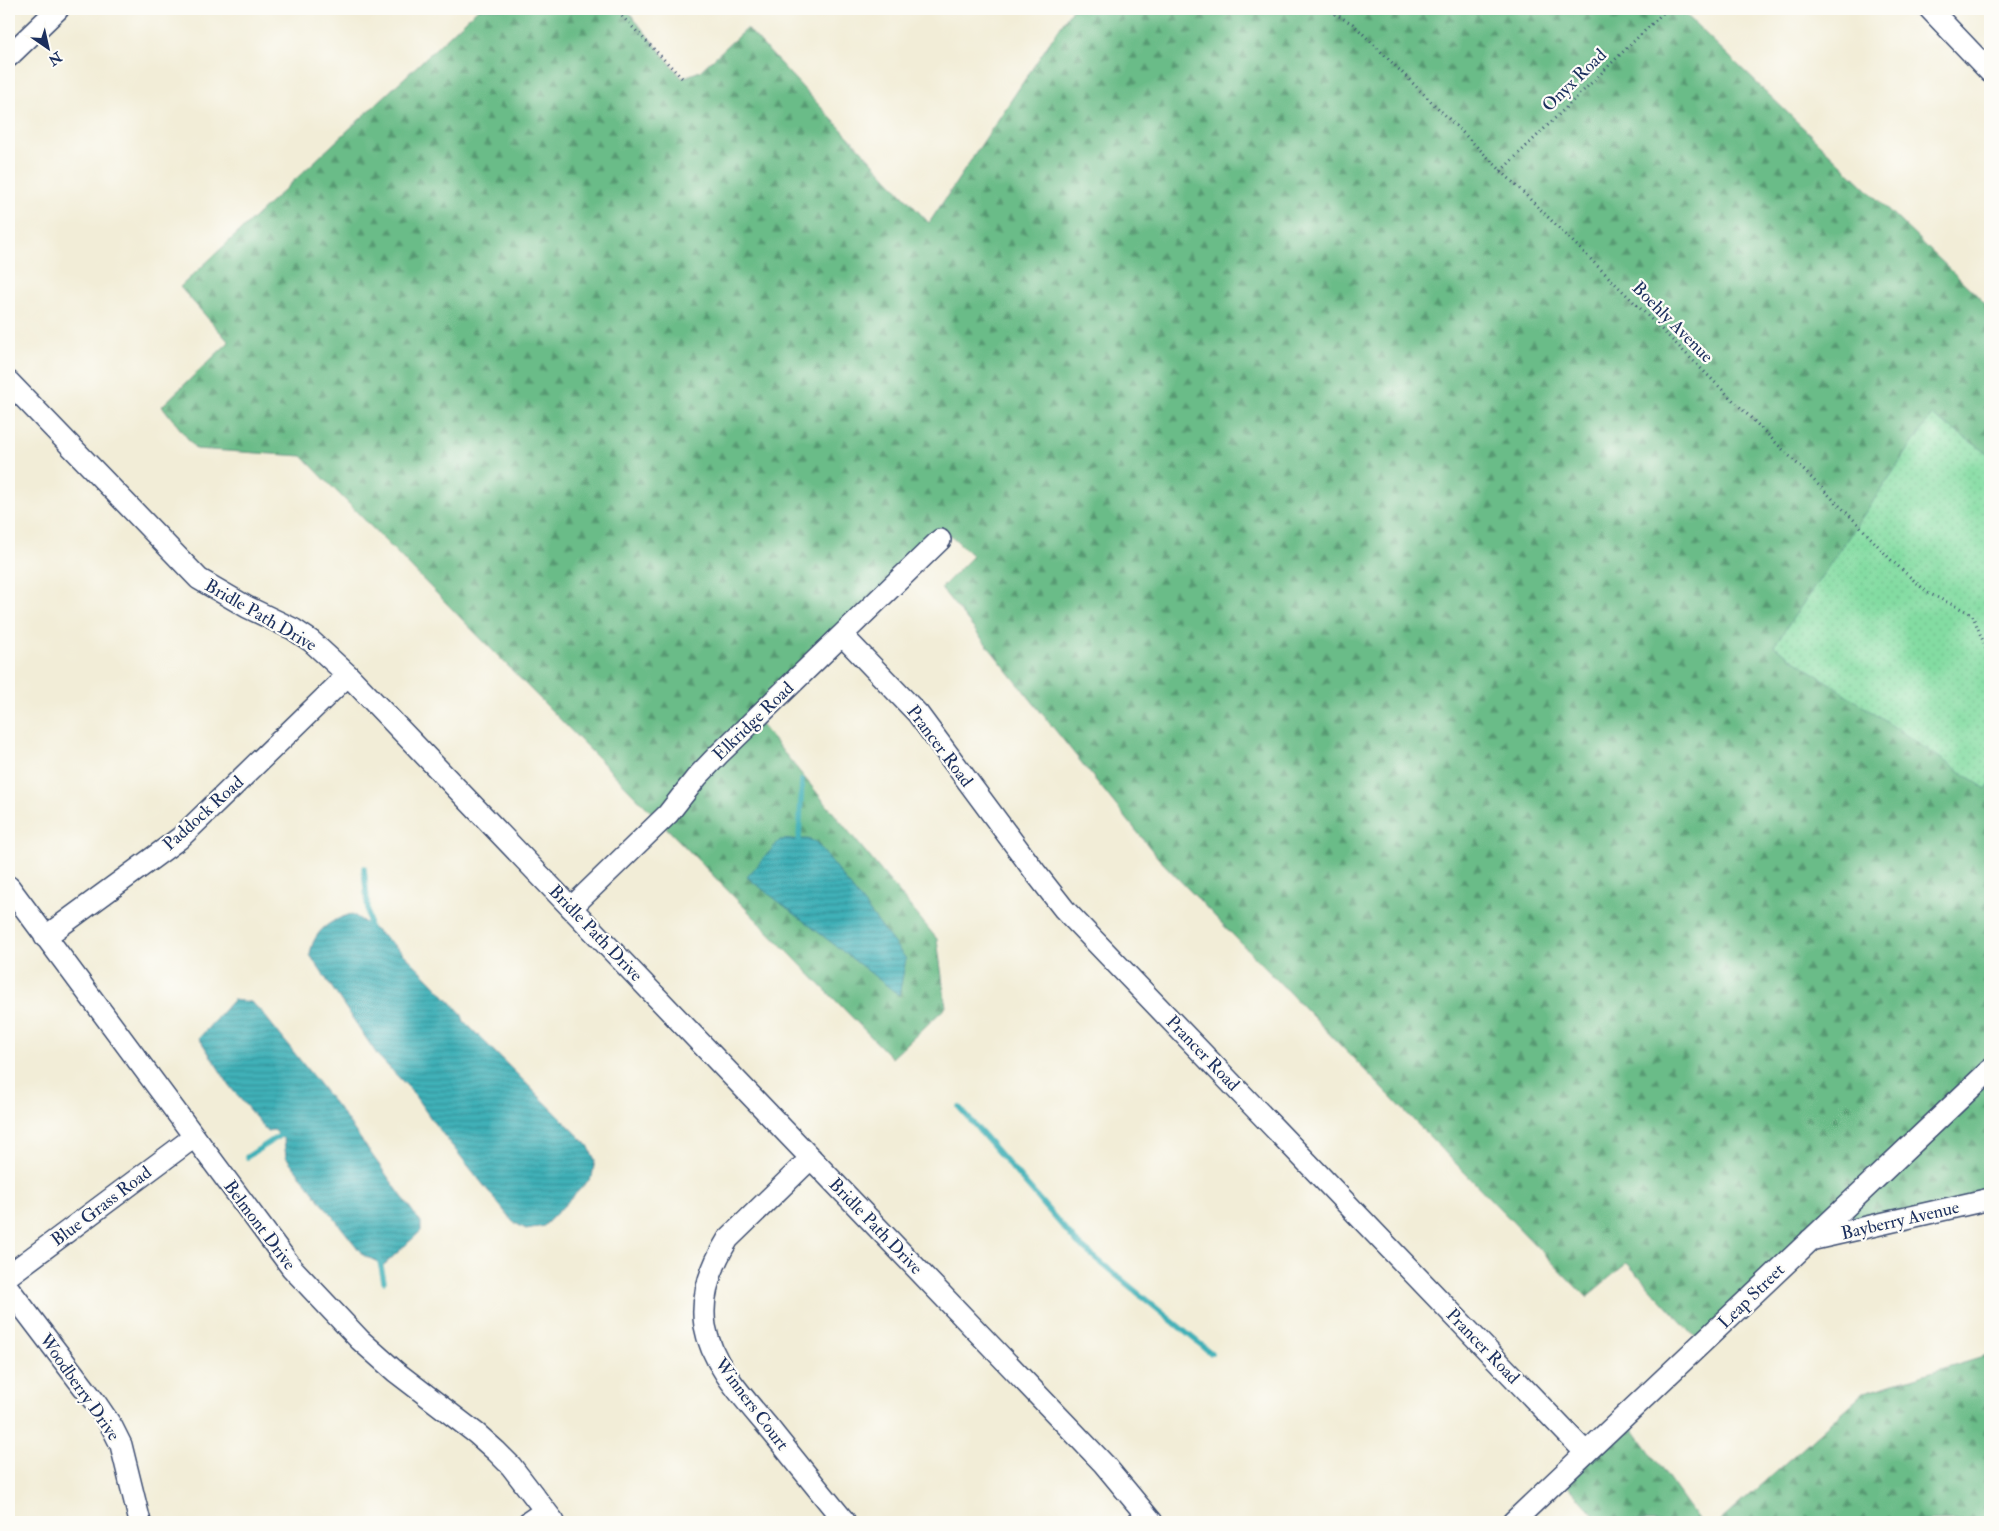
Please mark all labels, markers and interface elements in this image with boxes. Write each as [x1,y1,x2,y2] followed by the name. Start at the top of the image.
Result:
[22,22,72,72] north arrow
[1537,44,1612,117] street label: Onyx Road
[45,47,66,69] text: N
[1627,277,1719,368] street label: Boehly Avenue
[201,574,321,657] street label: Bridle Path Drive
[708,677,799,766] street label: Elkridge Road
[901,701,978,792] street label: Prancer Road
[158,771,249,856] street label: Paddock Road
[544,880,648,987] street label: Bridle Path Drive
[1161,1011,1245,1096] street label: Prancer Road
[47,1161,156,1252] street label: Blue Grass Road
[824,1173,928,1280] street label: Bridle Path Drive
[218,1176,301,1275] street label: Belmont Drive
[1839,1196,1962,1245] street label: Bayberry Avenue
[1713,1259,1790,1334] street label: Leap Street
[1441,1304,1525,1389] street label: Prancer Road
[34,1328,125,1446] street label: Woodberry Drive
[709,1353,794,1455] street label: Winners Court

